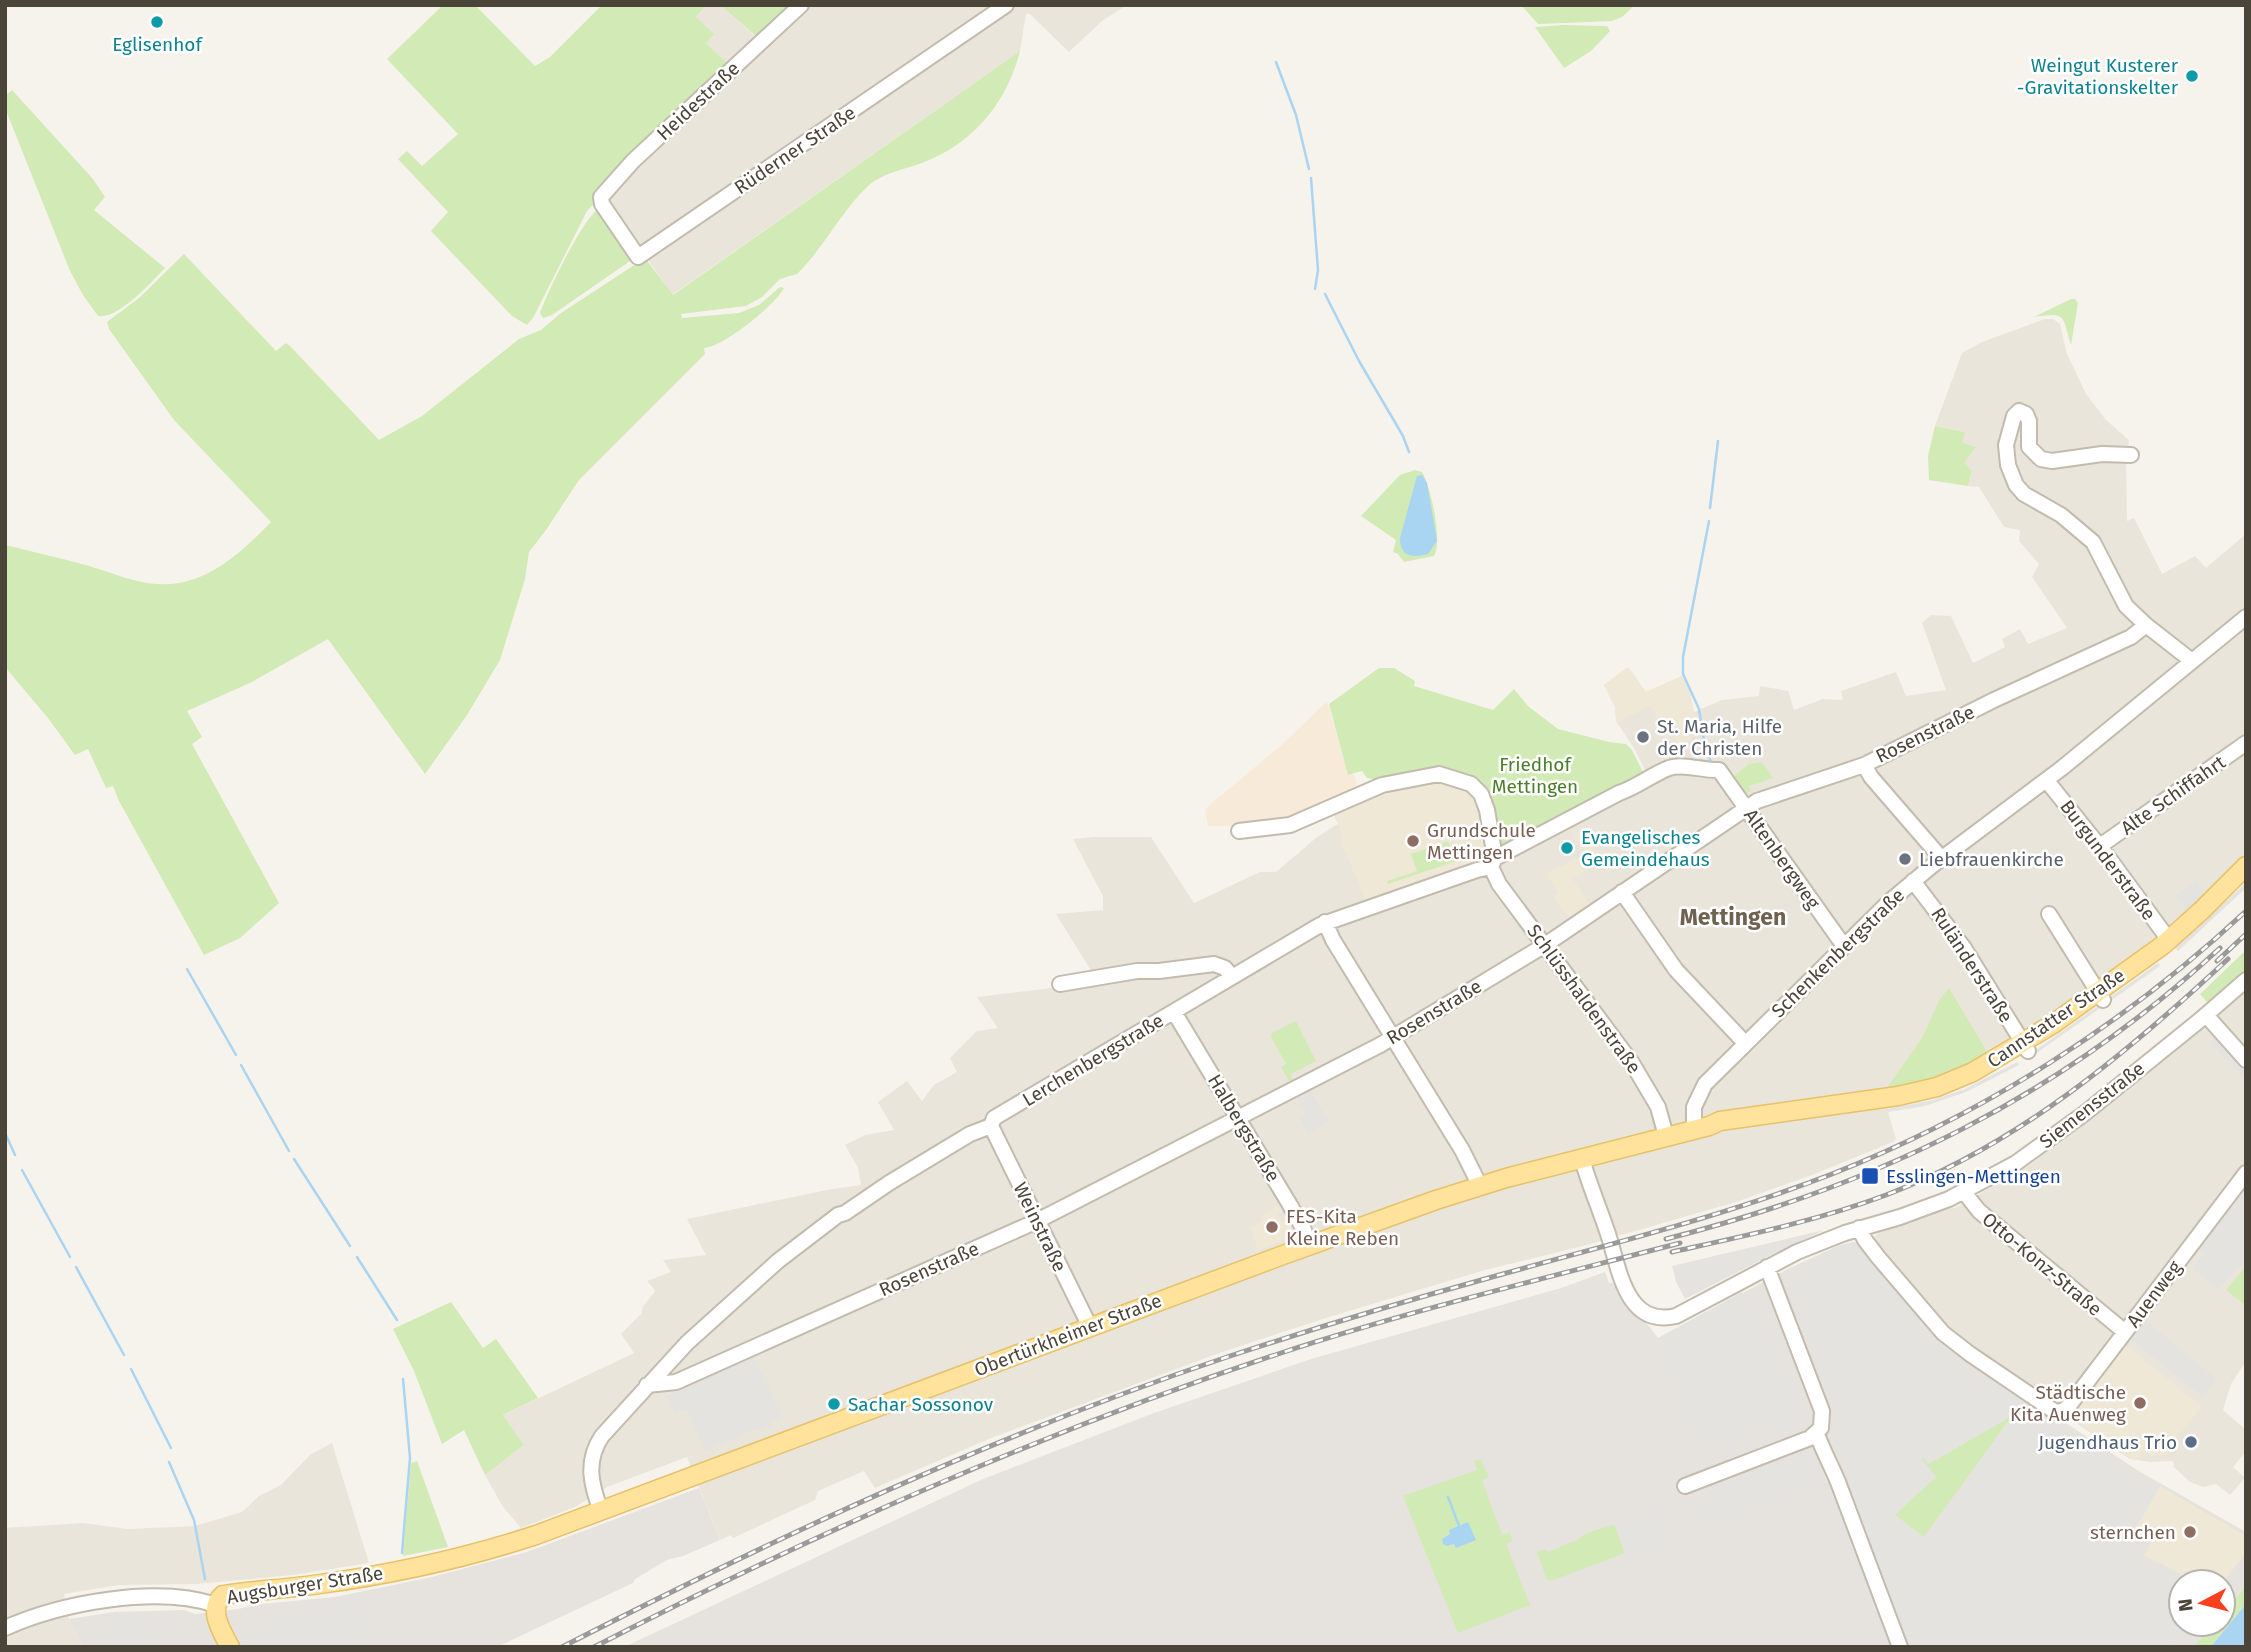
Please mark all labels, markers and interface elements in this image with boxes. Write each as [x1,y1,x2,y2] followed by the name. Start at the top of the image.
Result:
[149,14,165,30] marker: Eglisenhof
[112,33,203,56] place label: Eglisenhof
[2017,54,2179,99] place label: Weingut Kusterer -Gravitationskelter
[652,57,744,145] street label: Heidestraße
[2184,68,2200,84] marker: Weingut Kusterer -Gravitationskelter
[730,101,860,199] street label: Rüderner Straße
[1872,700,1978,768] street label: Rosenstraße
[1657,715,1782,760] place label: St. Maria, Hilfe der Christen
[1635,729,1651,745] marker: St. Maria, Hilfe der Christen
[2116,750,2230,840] street label: Alte Schiffahrt
[1492,753,1578,798] park label: Friedhof Mettingen
[2055,795,2161,925] street label: Burgunderstraße
[1739,805,1825,914] street label: Altenbergweg
[1427,819,1536,864] place label: Grundschule Mettingen
[1581,826,1710,871] place label: Evangelisches Gemeindehaus
[1405,833,1421,849] marker: Grundschule Mettingen
[1559,840,1575,856] marker: Evangelisches Gemeindehaus
[1919,848,2064,871] place label: Liebfrauenkirche
[1897,851,1913,867] marker: Liebfrauenkirche
[1767,884,1909,1022] street label: Schenkenbergstraße
[1680,903,1786,931] district label: Mettingen
[1926,903,2018,1027] street label: Ruländerstraße
[1522,920,1646,1078] street label: Schlüsshaldenstraße
[1983,963,2129,1073] street label: Cannstatter Straße
[1382,975,1486,1049] street label: Rosenstraße
[1018,1009,1168,1111] street label: Lerchenbergstraße
[2035,1057,2149,1153] street label: Siemensstraße
[1203,1070,1285,1186] street label: Halbergstraße
[1886,1165,2061,1188] place label: Esslingen-Mettingen
[1860,1166,1880,1186] marker: Esslingen-Mettingen
[1008,1178,1072,1276] street label: Weinstraße
[1286,1205,1399,1250] place label: FES-Kita Kleine Reben
[1978,1207,2106,1321] street label: Otto-Konz-Straße
[1264,1219,1280,1235] marker: FES-Kita Kleine Reben
[875,1237,983,1301] street label: Rosenstraße
[2122,1256,2187,1332] street label: Auenweg
[971,1289,1165,1381] street label: Obertürkheimer Straße
[2010,1381,2126,1426] place label: Städtische Kita Auenweg
[848,1393,994,1416] place label: Sachar Sossonov
[2132,1395,2148,1411] marker: Städtische Kita Auenweg
[826,1396,842,1412] marker: Sachar Sossonov
[2038,1431,2177,1454] place label: Jugendhaus Trio
[2183,1434,2199,1450] marker: Jugendhaus Trio
[2090,1521,2176,1544] place label: sternchen
[2182,1524,2198,1540] marker: sternchen
[225,1561,385,1609] street label: Augsburger Straße
[2167,1568,2237,1638] north arrow
[2173,1597,2198,1613] text: N

